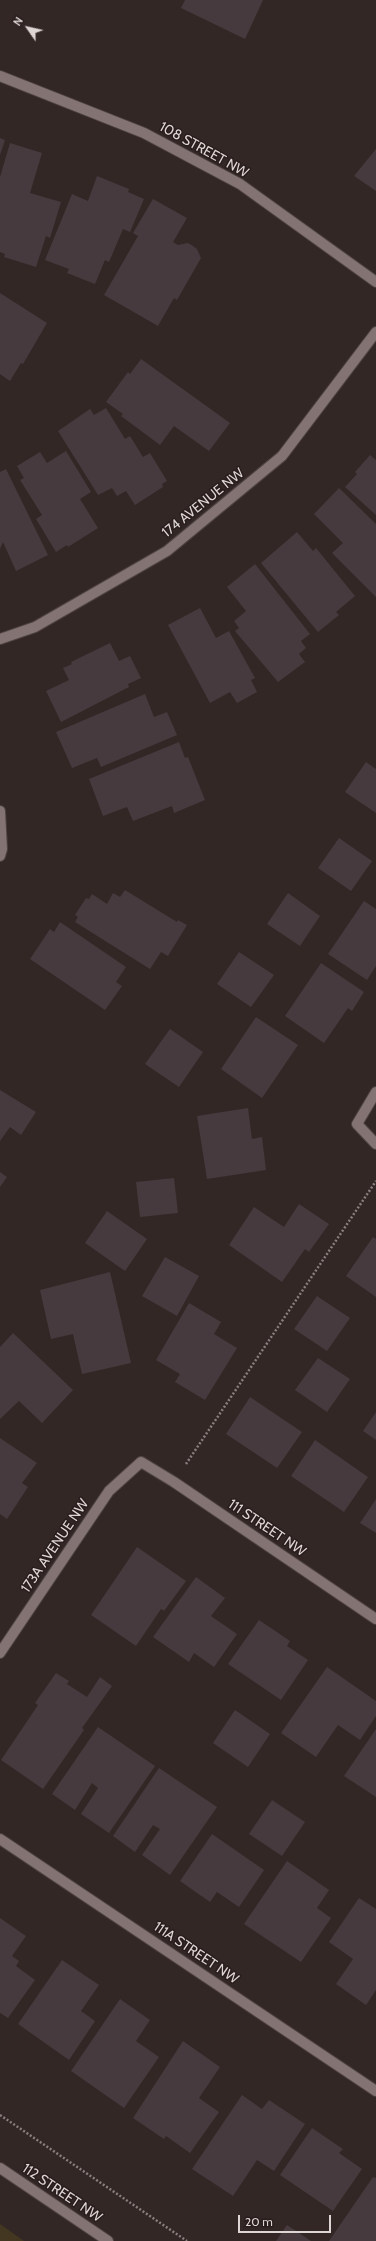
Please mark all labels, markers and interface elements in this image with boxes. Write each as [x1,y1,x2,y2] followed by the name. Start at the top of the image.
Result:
[8,8,48,48] north arrow
[10,14,26,28] text: N
[157,119,251,181] street label: 108 STREET NW
[159,465,247,541] street label: 174 AVENUE NW
[18,1496,92,1596] street label: 173A AVENUE NW
[225,1496,309,1560] street label: 111 STREET NW
[150,1918,242,1988] street label: 111A STREET NW
[19,2160,105,2226] street label: 112 STREET NW
[240,2207,333,2233] scale bar
[245,2214,273,2229] text: 20 m

